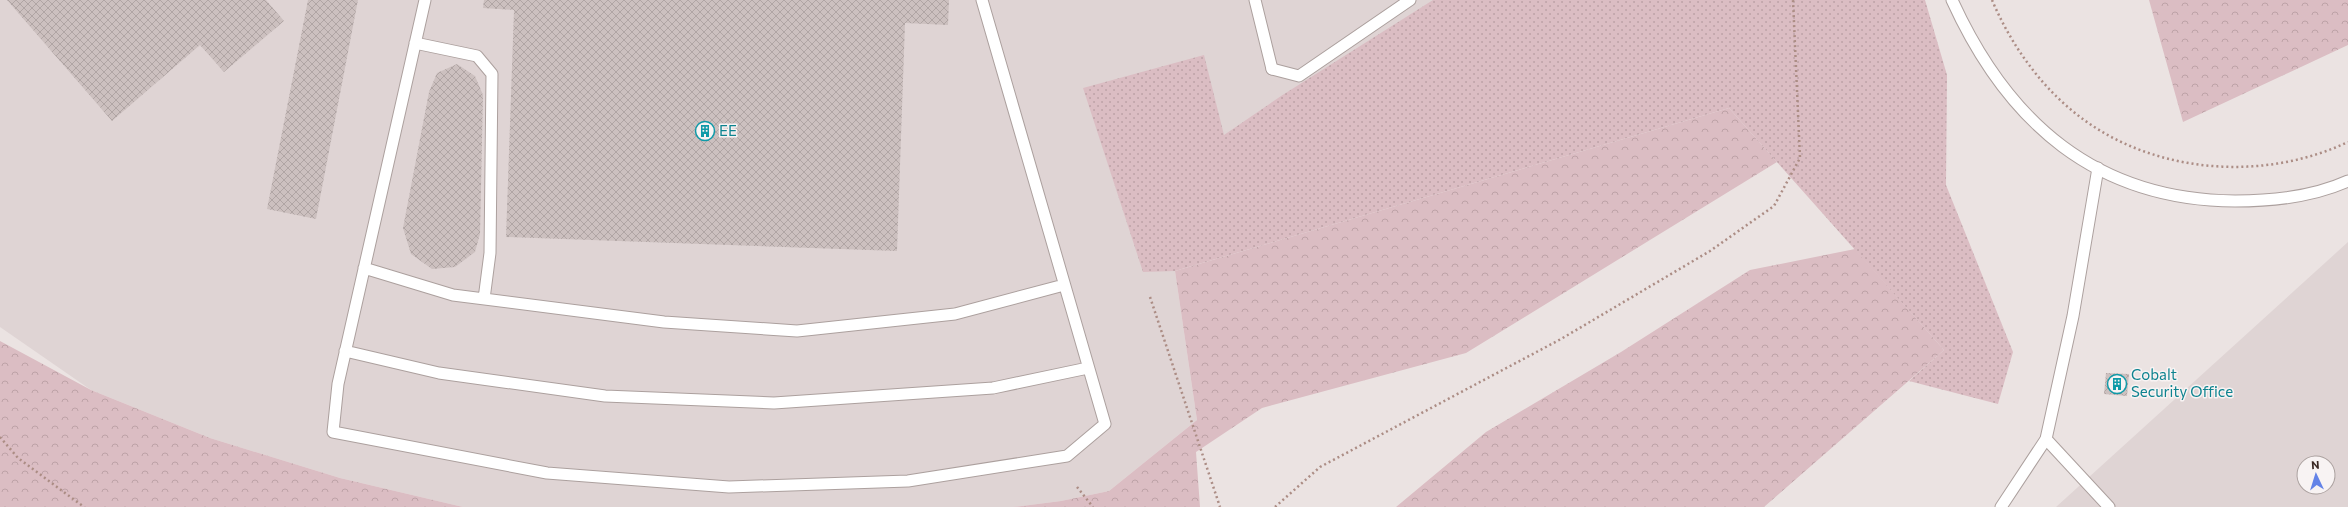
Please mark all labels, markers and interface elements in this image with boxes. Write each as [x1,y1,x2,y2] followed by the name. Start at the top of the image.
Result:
[694,120,716,142] building icon: EE
[719,121,737,139] place label: EE
[2131,365,2233,400] place label: Cobalt Security Office
[2106,373,2128,395] building icon: Cobalt Security Office
[2296,455,2336,495] north arrow
[2311,458,2320,471] text: N

